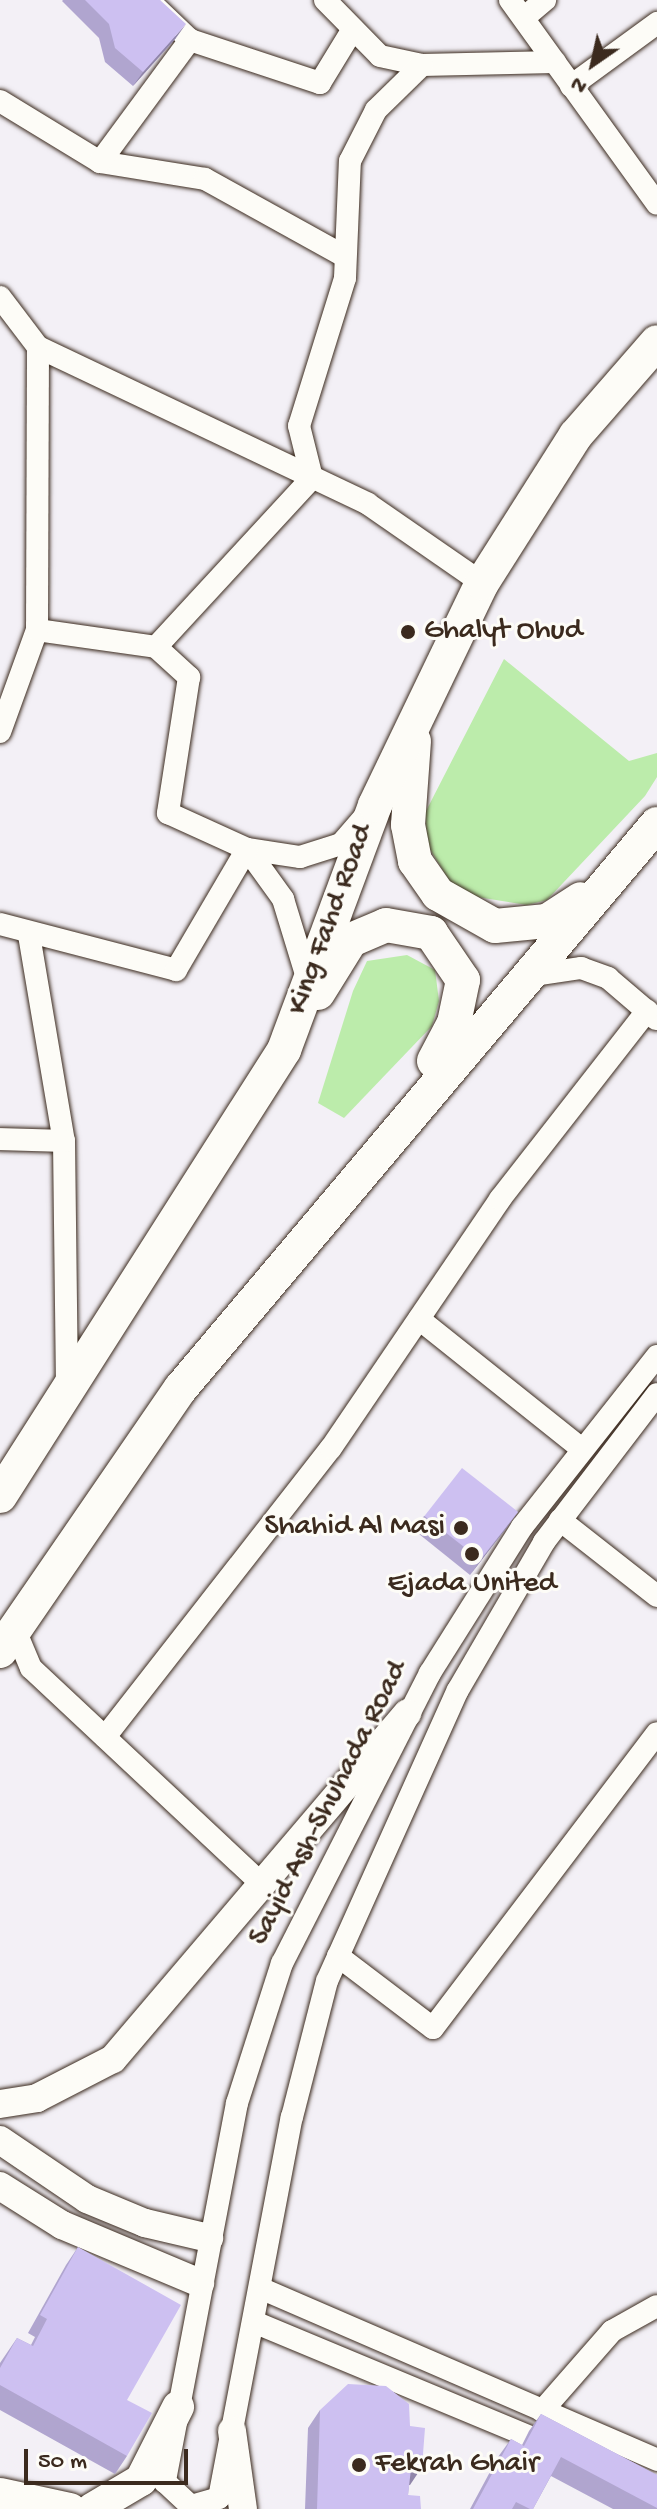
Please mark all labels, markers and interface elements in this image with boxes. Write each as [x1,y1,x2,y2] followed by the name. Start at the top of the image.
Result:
[553,24,633,104] north arrow
[566,69,593,99] text: N
[424,614,582,650] place label: Ghalyt Ohud
[399,623,417,641] marker: Ghalyt Ohud
[281,820,383,1020] street label: King Fahd Road
[265,1510,445,1546] place label: Shahid Al Masi
[452,1519,470,1537] marker: Shahid Al Masi
[463,1545,481,1563] marker: Ejada United
[388,1567,556,1603] place label: Ejada United
[243,1656,417,1952] street label: Sayid Ash-Shuhada Road
[28,2433,192,2483] scale bar
[375,2447,539,2483] place label: Fekrah Ghair
[38,2448,87,2477] text: 50 m
[350,2456,368,2474] marker: Fekrah Ghair

